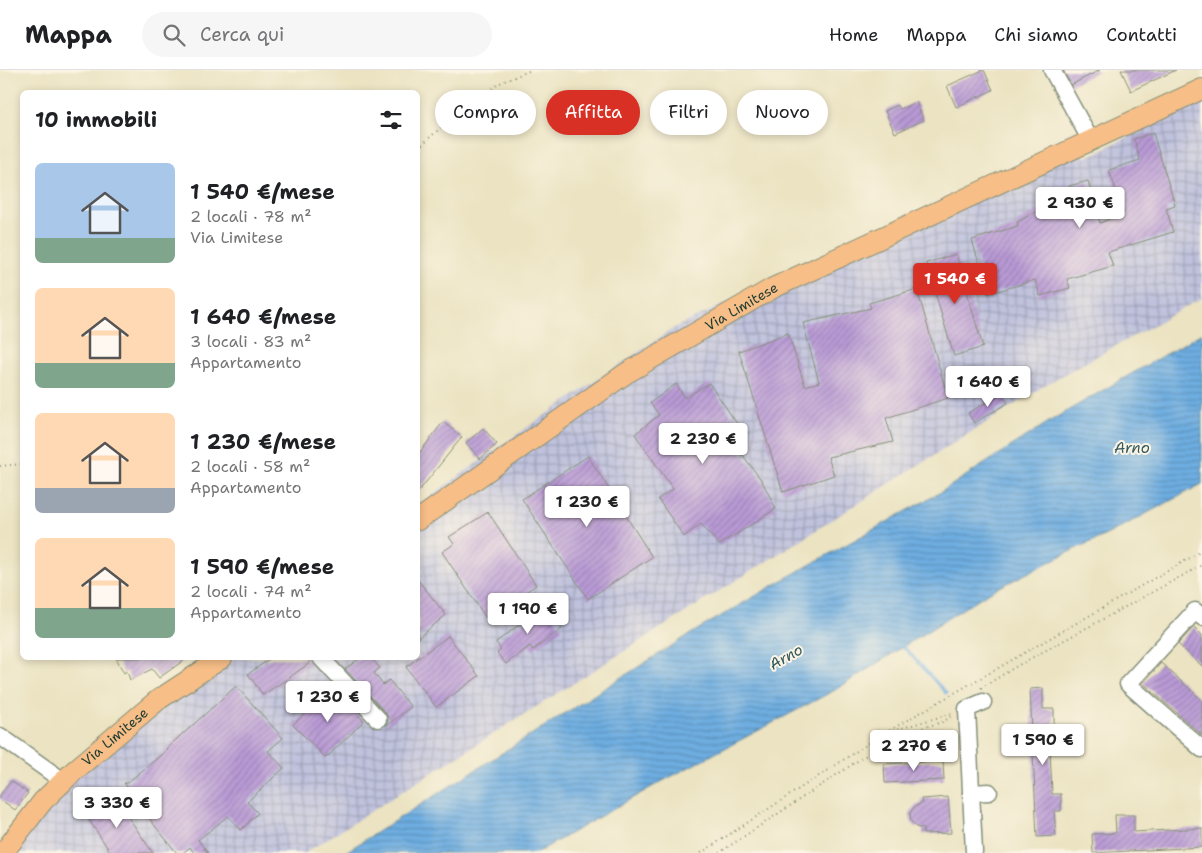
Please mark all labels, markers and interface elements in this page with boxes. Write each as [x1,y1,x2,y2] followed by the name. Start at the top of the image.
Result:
[142,12,492,57] search box
[25,19,112,51] text: Mappa
[160,21,188,49] icon: search
[200,22,284,47] text: Cerca qui
[829,23,878,47] text: Home
[906,23,966,47] text: Mappa
[994,23,1078,47] text: Chi siamo
[1106,23,1177,47] text: Contatti
[435,90,536,135] chip: Compra
[546,90,640,135] chip: Affitta
[650,90,727,135] chip: Filtri
[737,90,828,135] chip: Nuovo
[35,106,157,134] text: 10 immobili
[377,106,405,134] icon: filters
[190,178,335,206] text: 1 540 €/mese
[75,183,135,243] icon: home
[1034,186,1126,229] pin: 2 930 €
[1047,192,1113,213] text: 2 930 €
[190,206,312,227] text: 2 locali · 78 m²
[190,227,283,248] text: Via Limitese
[909,262,1001,305] pin: 1 540 €
[924,268,986,289] text: 1 540 €
[702,278,781,335] street label: Via Limitese
[190,303,336,331] text: 1 640 €/mese
[75,308,135,368] icon: home
[190,331,311,352] text: 3 locali · 83 m²
[190,352,301,373] text: Appartamento
[942,366,1034,408] pin: 1 640 €
[957,371,1020,392] text: 1 640 €
[657,422,749,465] pin: 2 230 €
[190,428,336,456] text: 1 230 €/mese
[670,428,736,449] text: 2 230 €
[75,433,135,493] icon: home
[1114,438,1150,458] water label: Arno
[190,456,310,477] text: 2 locali · 58 m²
[190,477,301,498] text: Appartamento
[541,486,633,528] pin: 1 230 €
[556,491,618,512] text: 1 230 €
[190,553,334,581] text: 1 590 €/mese
[75,558,135,618] icon: home
[190,581,312,602] text: 2 locali · 74 m²
[482,592,574,635] pin: 1 190 €
[499,598,557,619] text: 1 190 €
[190,602,301,623] text: Appartamento
[766,639,806,675] water label: Arno
[282,680,374,723] pin: 1 230 €
[297,686,359,707] text: 1 230 €
[78,703,152,770] street label: Via Limitese
[997,724,1089,766] pin: 1 590 €
[1012,729,1074,750] text: 1 590 €
[868,730,960,772] pin: 2 270 €
[881,735,947,756] text: 2 270 €
[71,786,163,829] pin: 3 330 €
[84,792,150,813] text: 3 330 €

